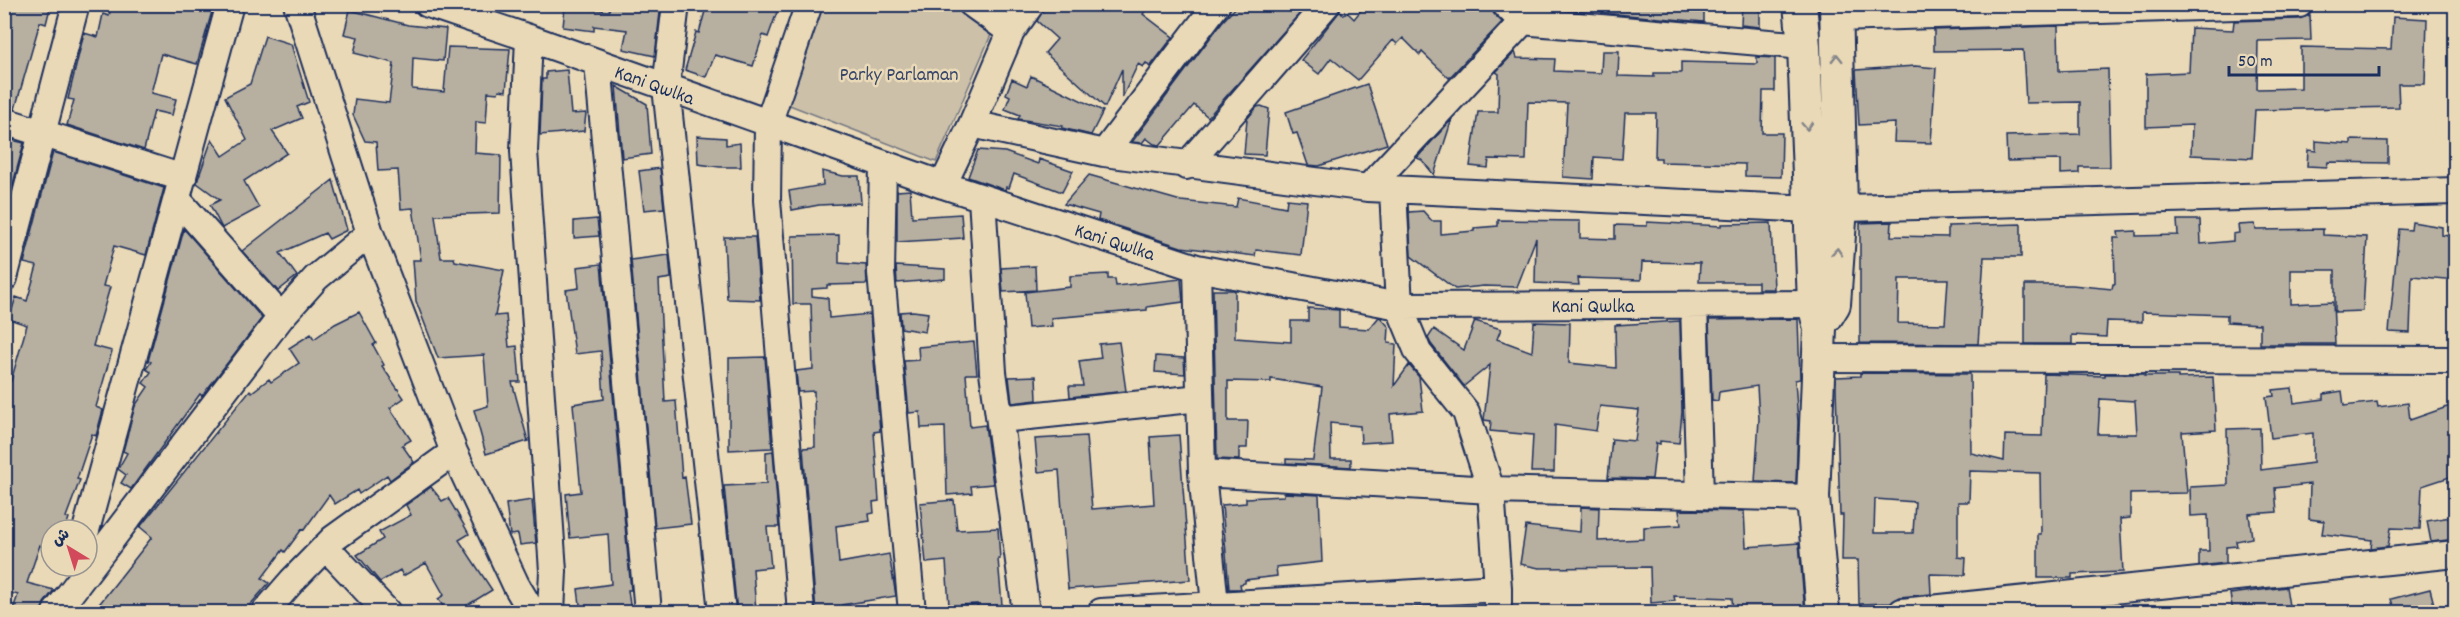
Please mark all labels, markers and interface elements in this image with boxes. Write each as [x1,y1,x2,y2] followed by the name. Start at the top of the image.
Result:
[2229,39,2379,77] scale bar
[2238,50,2273,75] text: 50 m
[1831,53,1844,62] one-way arrow
[610,59,698,114] street label: Kani Qwlka
[839,62,959,90] park label: Parky Parlaman
[1800,121,1813,130] one-way arrow
[1070,218,1158,270] street label: Kani Qwlka
[1831,248,1844,257] one-way arrow
[1552,294,1635,322] street label: Kani Qwlka
[39,518,99,578] north arrow
[47,524,75,553] text: ش

